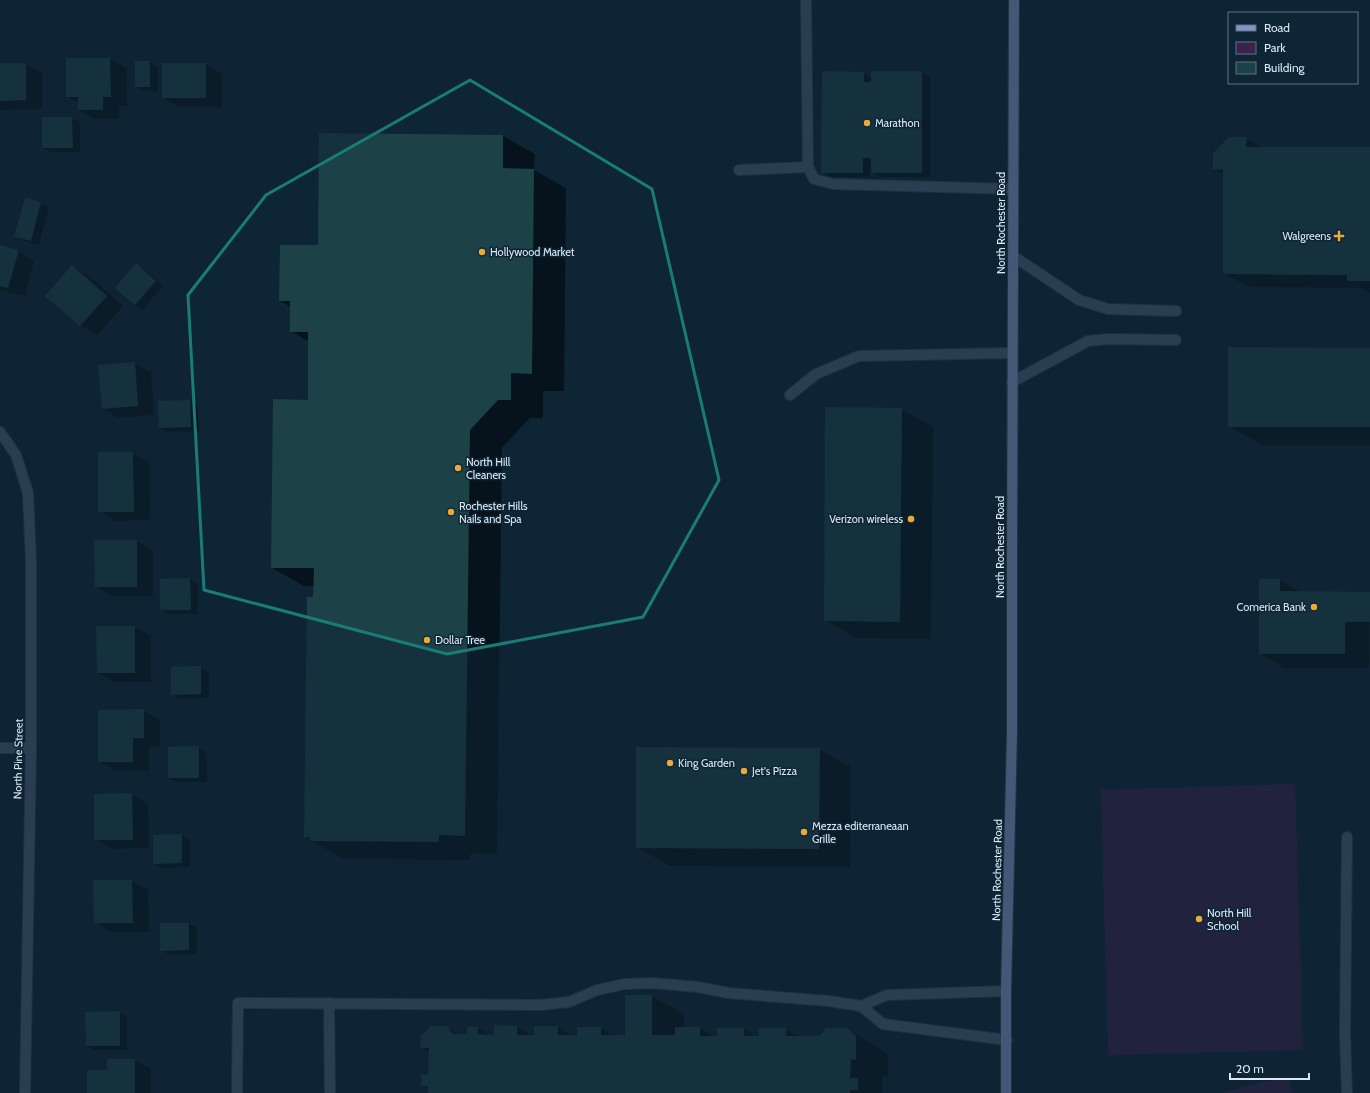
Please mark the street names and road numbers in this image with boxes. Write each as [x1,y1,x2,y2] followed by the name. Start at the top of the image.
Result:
[994,172,1008,274] street label: North Rochester Road
[993,496,1007,598] street label: North Rochester Road
[10,718,26,799] street label: North Pine Street
[989,819,1005,921] street label: North Rochester Road

